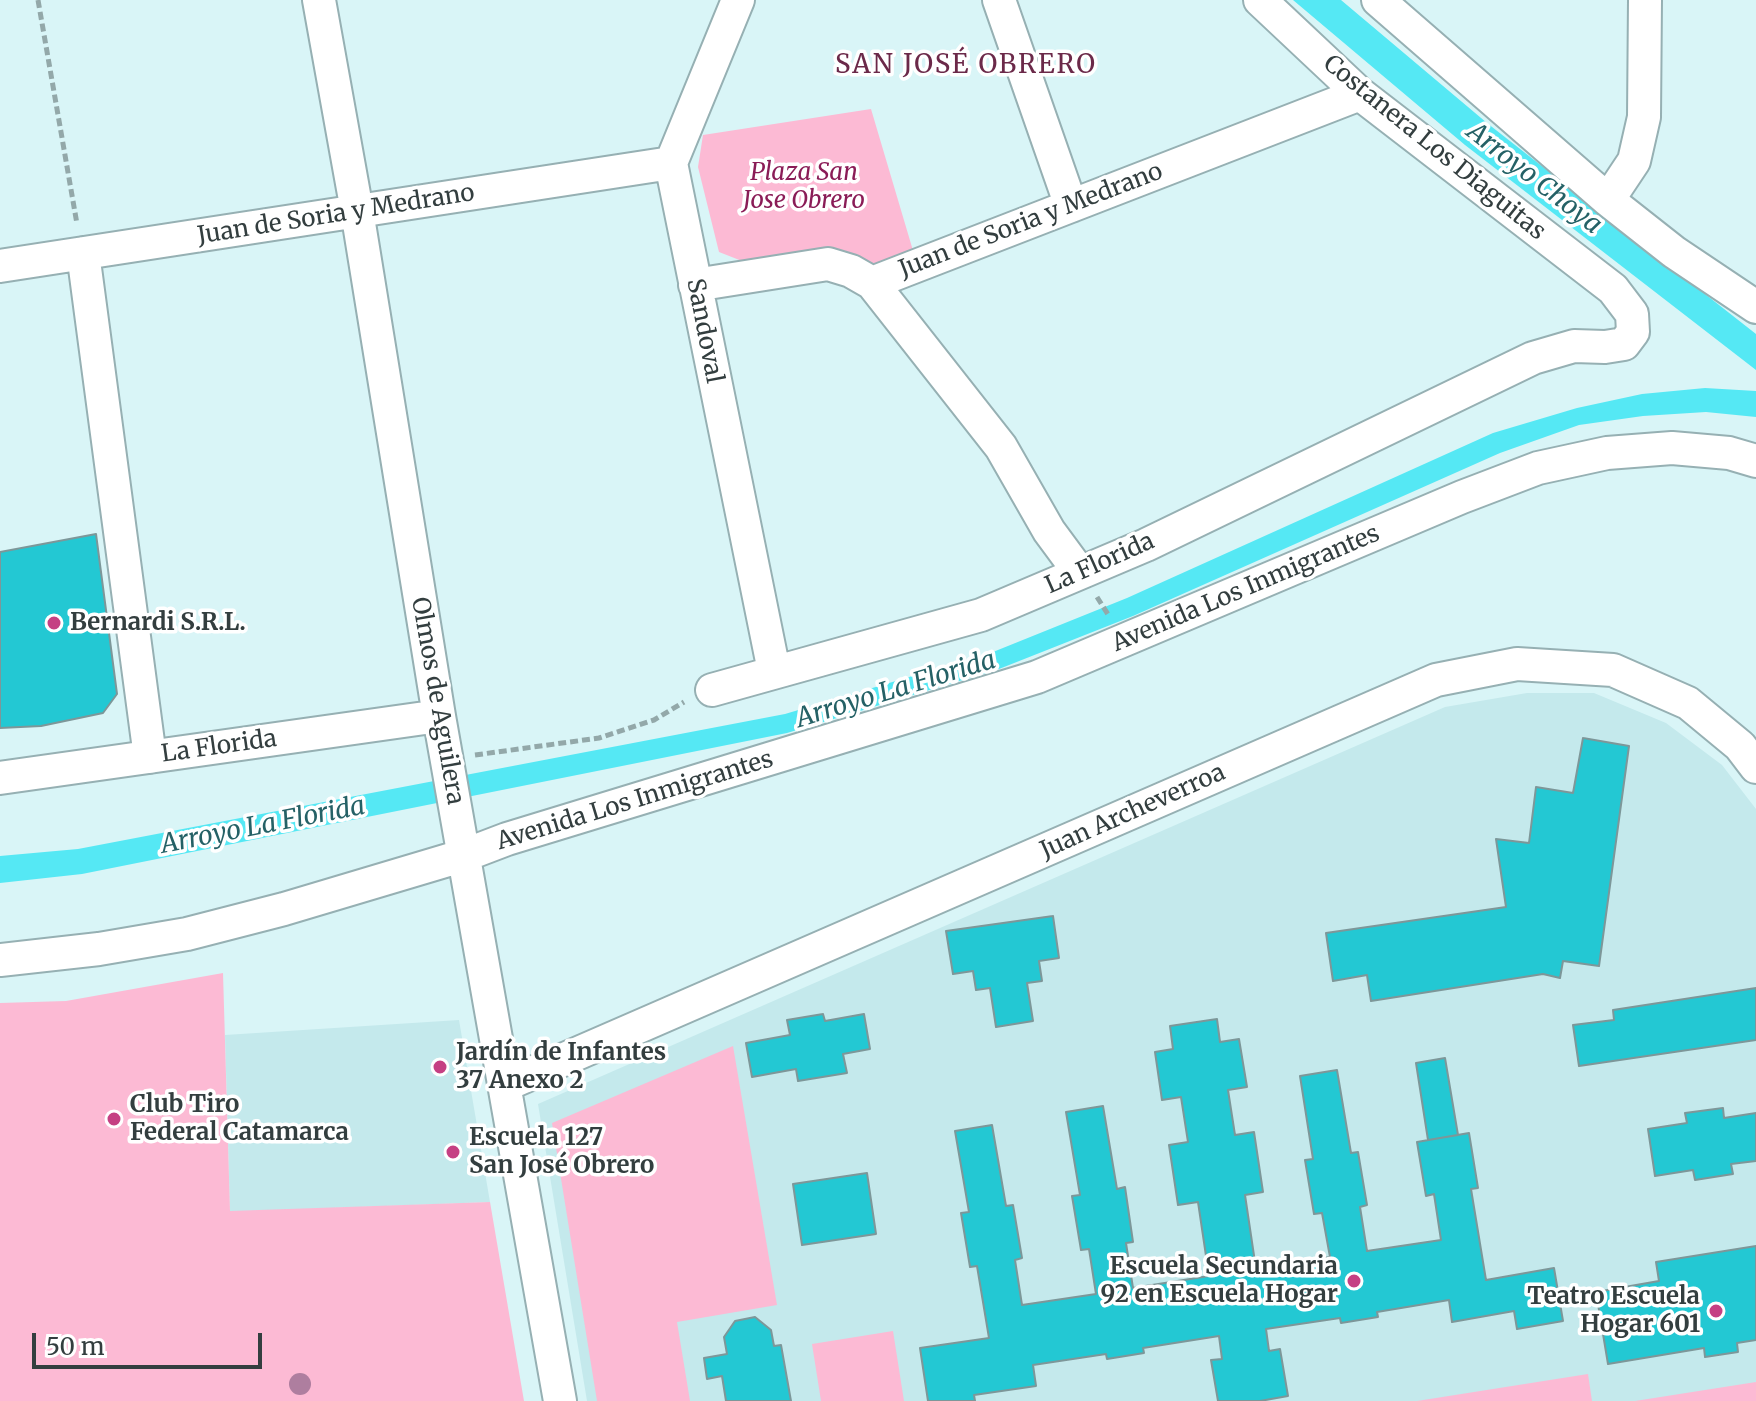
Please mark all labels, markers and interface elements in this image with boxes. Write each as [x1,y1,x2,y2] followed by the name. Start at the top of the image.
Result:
[1317,49,1551,247] street label: Costanera Los Diaguitas
[835,50,1097,82] district label: SAN JOSÉ OBRERO
[1460,117,1608,241] water label: Arroyo Choya
[895,157,1167,285] street label: Juan de Soria y Medrano
[743,159,865,215] park label: Plaza San Jose Obrero
[196,179,476,251] street label: Juan de Soria y Medrano
[680,276,728,386] street label: Sandoval
[1108,520,1384,658] street label: Avenida Los Inmigrantes
[1041,527,1159,601] street label: La Florida
[405,595,469,807] street label: Olmos de Aguilera
[70,609,246,637] place label: Bernardi S.R.L.
[45,614,63,632] marker: Bernardi S.R.L.
[792,645,1000,735] water label: Arroyo La Florida
[159,725,279,769] street label: La Florida
[493,745,777,857] street label: Avenida Los Inmigrantes
[1036,758,1230,866] street label: Juan Archeverroa
[158,791,368,861] water label: Arroyo La Florida
[456,1039,666,1095] place label: Jardín de Infantes 37 Anexo 2
[431,1058,449,1076] marker: Jardín de Infantes 37 Anexo 2
[130,1091,349,1147] place label: Club Tiro Federal Catamarca
[105,1110,123,1128] marker: Club Tiro Federal Catamarca
[469,1124,654,1180] place label: Escuela 127 San José Obrero
[444,1143,462,1161] marker: Escuela 127 San José Obrero
[1101,1253,1338,1309] place label: Escuela Secundaria 92 en Escuela Hogar
[1345,1272,1363,1290] marker: Escuela Secundaria 92 en Escuela Hogar
[1527,1283,1700,1339] place label: Teatro Escuela Hogar 601
[1707,1302,1725,1320] marker: Teatro Escuela Hogar 601
[36,1317,266,1367] scale bar
[46,1331,105,1362] text: 50 m

